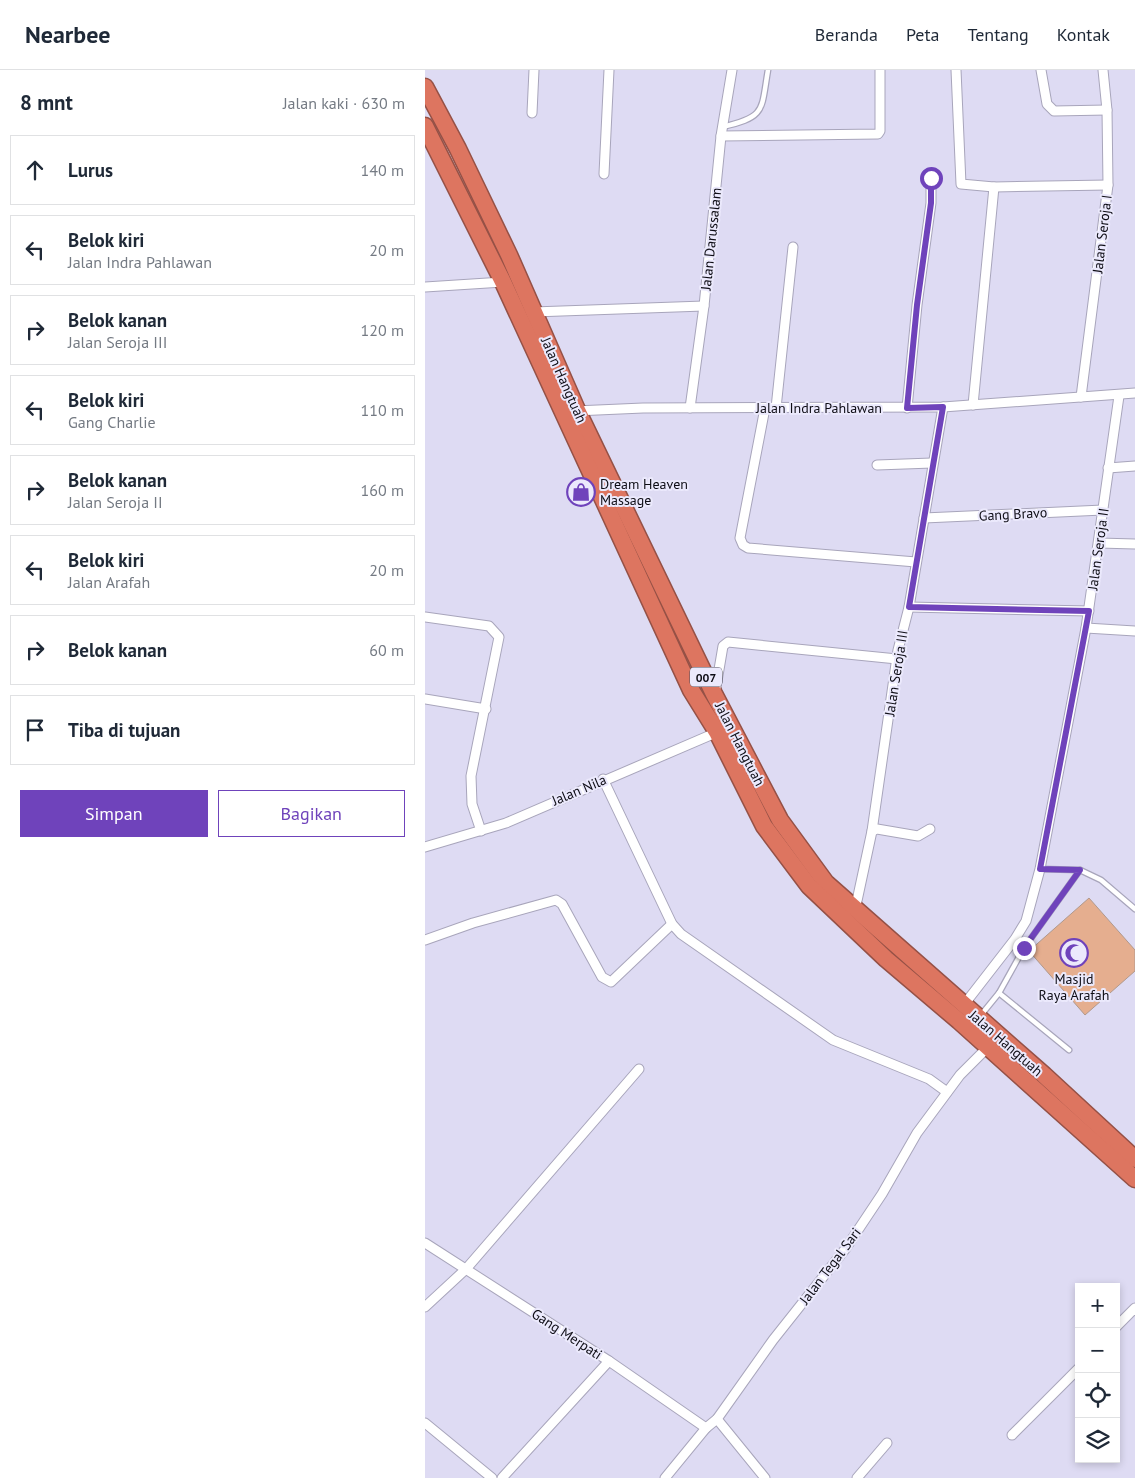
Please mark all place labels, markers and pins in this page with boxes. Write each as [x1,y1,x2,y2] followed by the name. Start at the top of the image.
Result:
[600,475,688,509] place label: Dream Heaven Massage
[566,477,596,507] shop icon: Dream Heaven Massage
[1059,938,1089,968] mosque icon: Masjid Raya Arafah
[1039,970,1109,1004] place label: Masjid Raya Arafah

